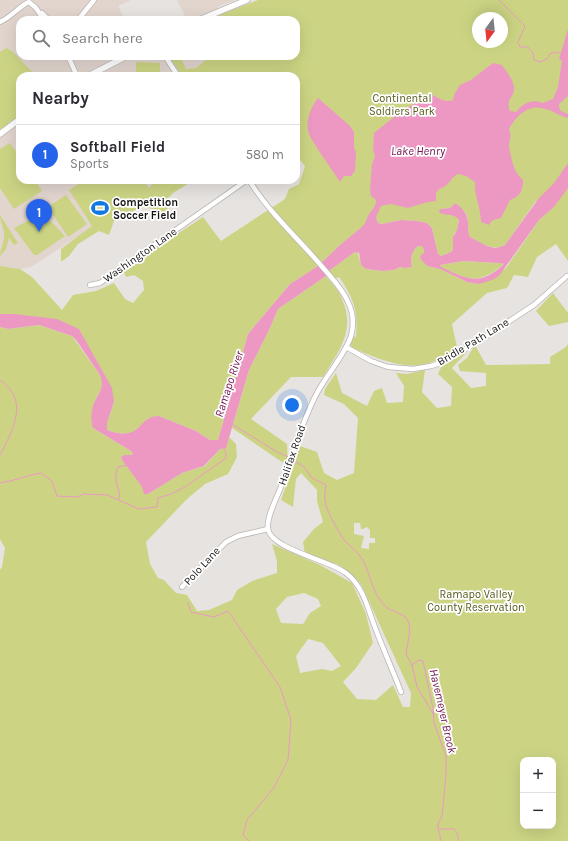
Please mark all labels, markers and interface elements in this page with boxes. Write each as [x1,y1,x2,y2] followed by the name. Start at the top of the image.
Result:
[472,12,508,48] north arrow
[16,16,300,60] search box
[30,27,52,49] icon: search
[62,29,143,47] text: Search here
[32,88,89,108] text: Nearby
[369,92,435,118] park label: Continental Soldiers Park
[70,138,165,156] text: Softball Field
[391,144,446,158] water label: Lake Henry
[43,147,47,162] text: 1
[246,147,284,162] text: 580 m
[70,156,109,171] text: Sports
[113,196,178,222] place label: Competition Soccer Field
[90,198,110,218] sports icon: Competition Soccer Field
[26,199,52,232] pin: 1
[101,225,180,285] street label: Washington Lane
[435,315,511,368] street label: Bridle Path Lane
[212,348,247,419] water label: Ramapo River
[282,395,302,415] your location
[276,423,308,487] street label: Halifax Road
[181,544,223,588] street label: Polo Lane
[427,588,525,614] park label: Ramapo Valley County Reservation
[426,667,460,755] water label: Havemeyer Brook
[520,757,556,829] map controls
[520,757,556,793] button: +
[520,793,556,829] button: −

